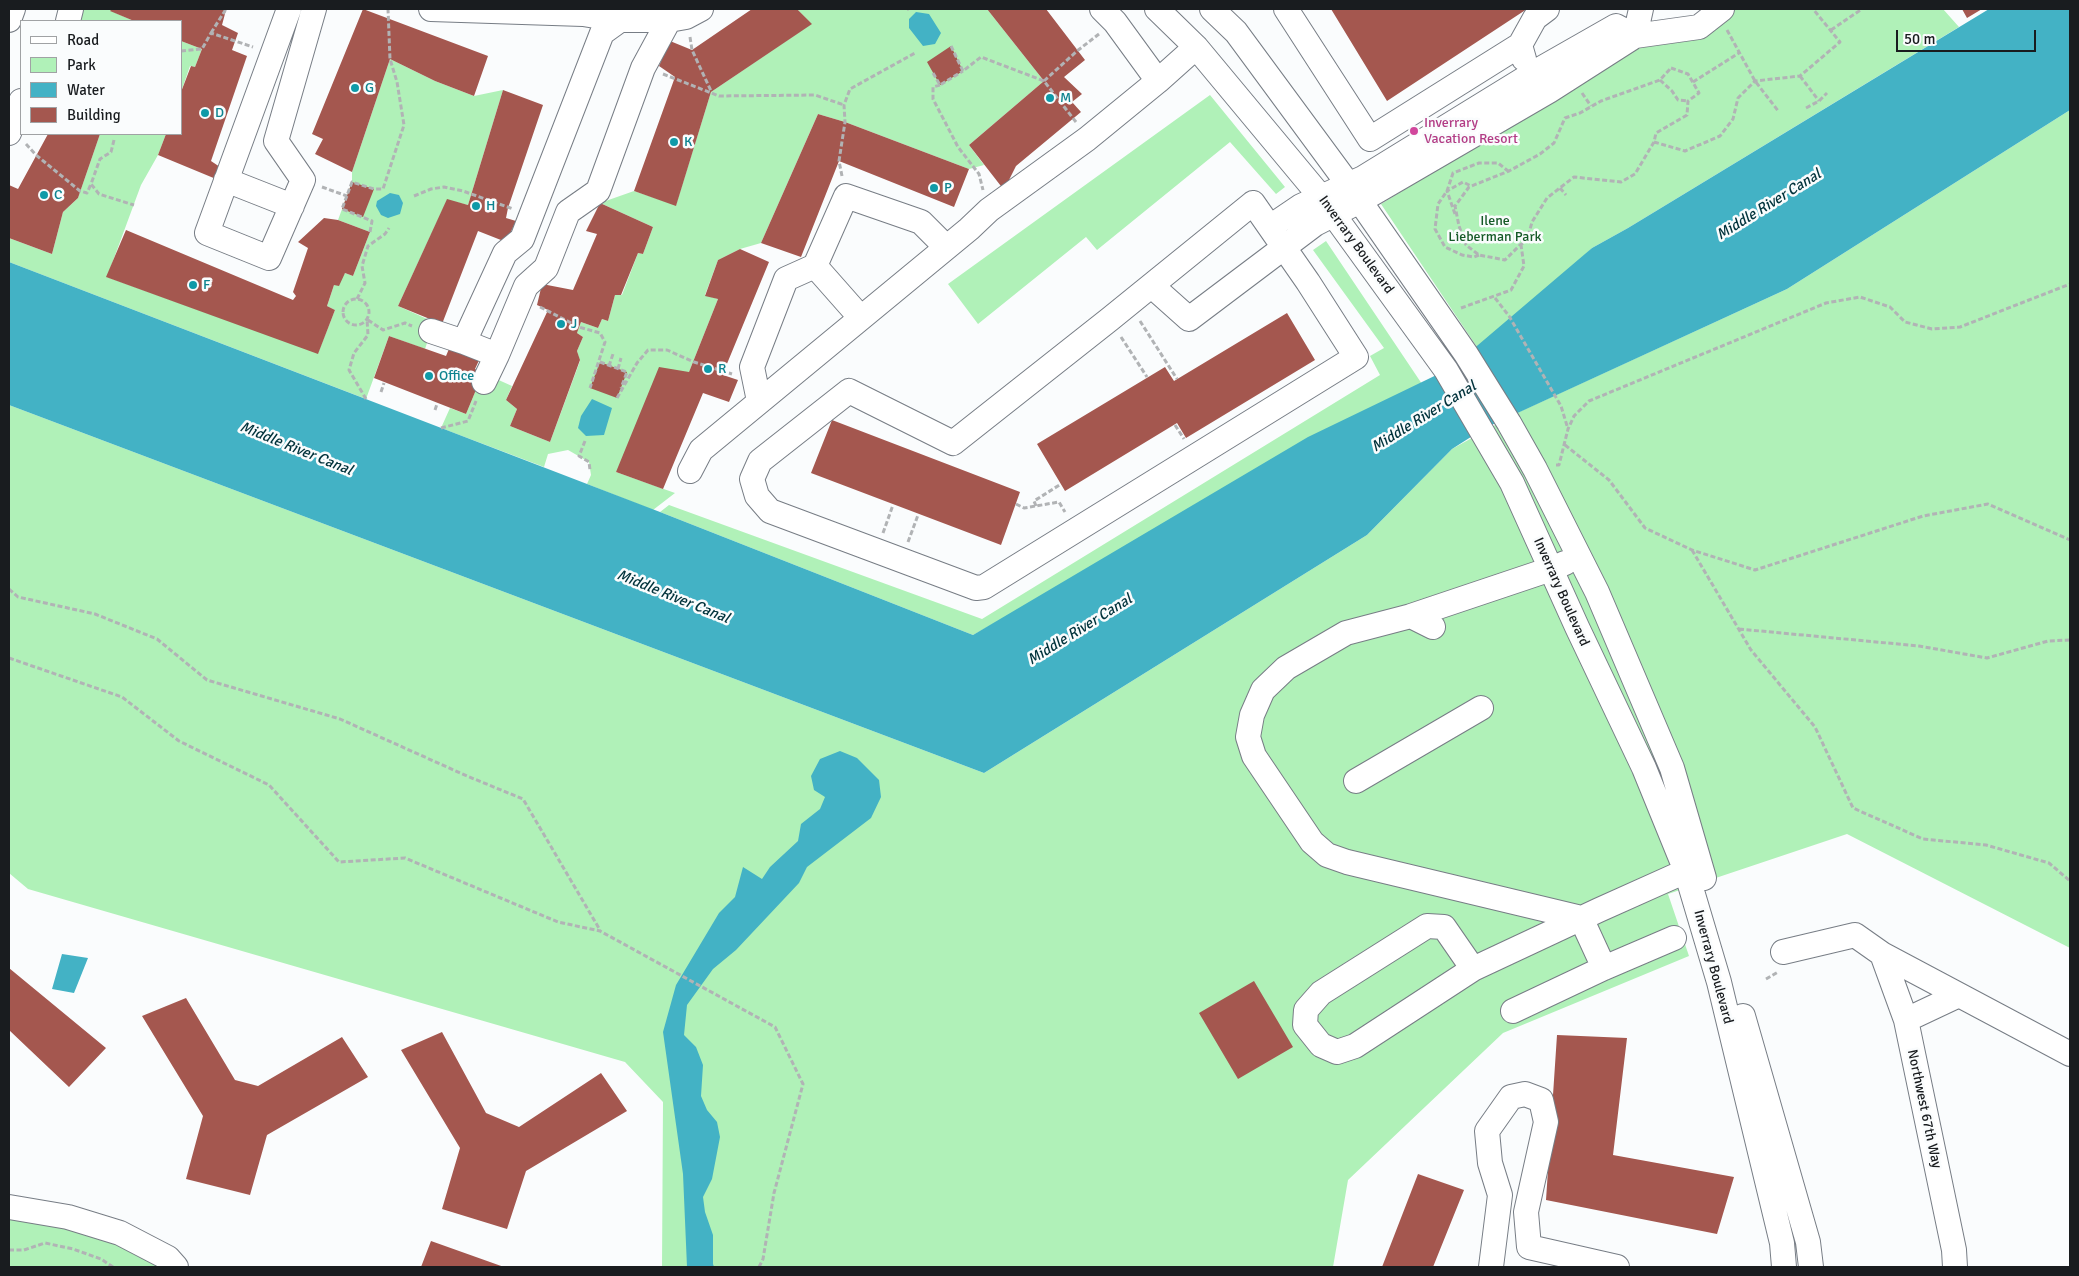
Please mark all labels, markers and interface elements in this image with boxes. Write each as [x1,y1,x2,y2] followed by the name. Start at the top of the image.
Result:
[20,20,182,135] legend
[1899,20,2039,52] scale bar
[1904,30,1935,48] text: 50 m
[67,31,99,49] text: Road
[67,56,96,74] text: Park
[365,80,374,96] place label: G
[67,81,105,99] text: Water
[349,82,361,94] marker: G
[1060,90,1071,106] place label: M
[1044,92,1056,104] marker: M
[215,105,224,121] place label: D
[67,106,121,124] text: Building
[199,107,211,119] marker: D
[1424,115,1518,148] place label: Inverrary Vacation Resort
[1408,125,1420,137] marker: Inverrary Vacation Resort
[684,134,692,150] place label: K
[668,136,680,148] marker: K
[1713,166,1825,244] water label: Middle River Canal
[944,180,952,196] place label: P
[928,182,940,194] marker: P
[54,187,62,203] place label: C
[38,189,50,201] marker: C
[1315,193,1397,297] street label: Inverrary Boulevard
[486,198,495,214] place label: H
[470,200,482,212] marker: H
[1448,213,1542,246] park label: Ilene Lieberman Park
[203,277,210,293] place label: F
[187,279,199,291] marker: F
[571,316,577,332] place label: J
[555,318,567,330] marker: J
[718,361,726,377] place label: R
[702,363,714,375] marker: R
[439,368,474,384] place label: Office
[423,370,435,382] marker: Office
[1368,378,1480,456] water label: Middle River Canal
[237,418,355,480] water label: Middle River Canal
[1529,535,1593,649] street label: Inverrary Boulevard
[614,566,732,628] water label: Middle River Canal
[1024,591,1136,669] water label: Middle River Canal
[1690,908,1736,1026] street label: Inverrary Boulevard
[1903,1048,1945,1170] street label: Northwest 67th Way

